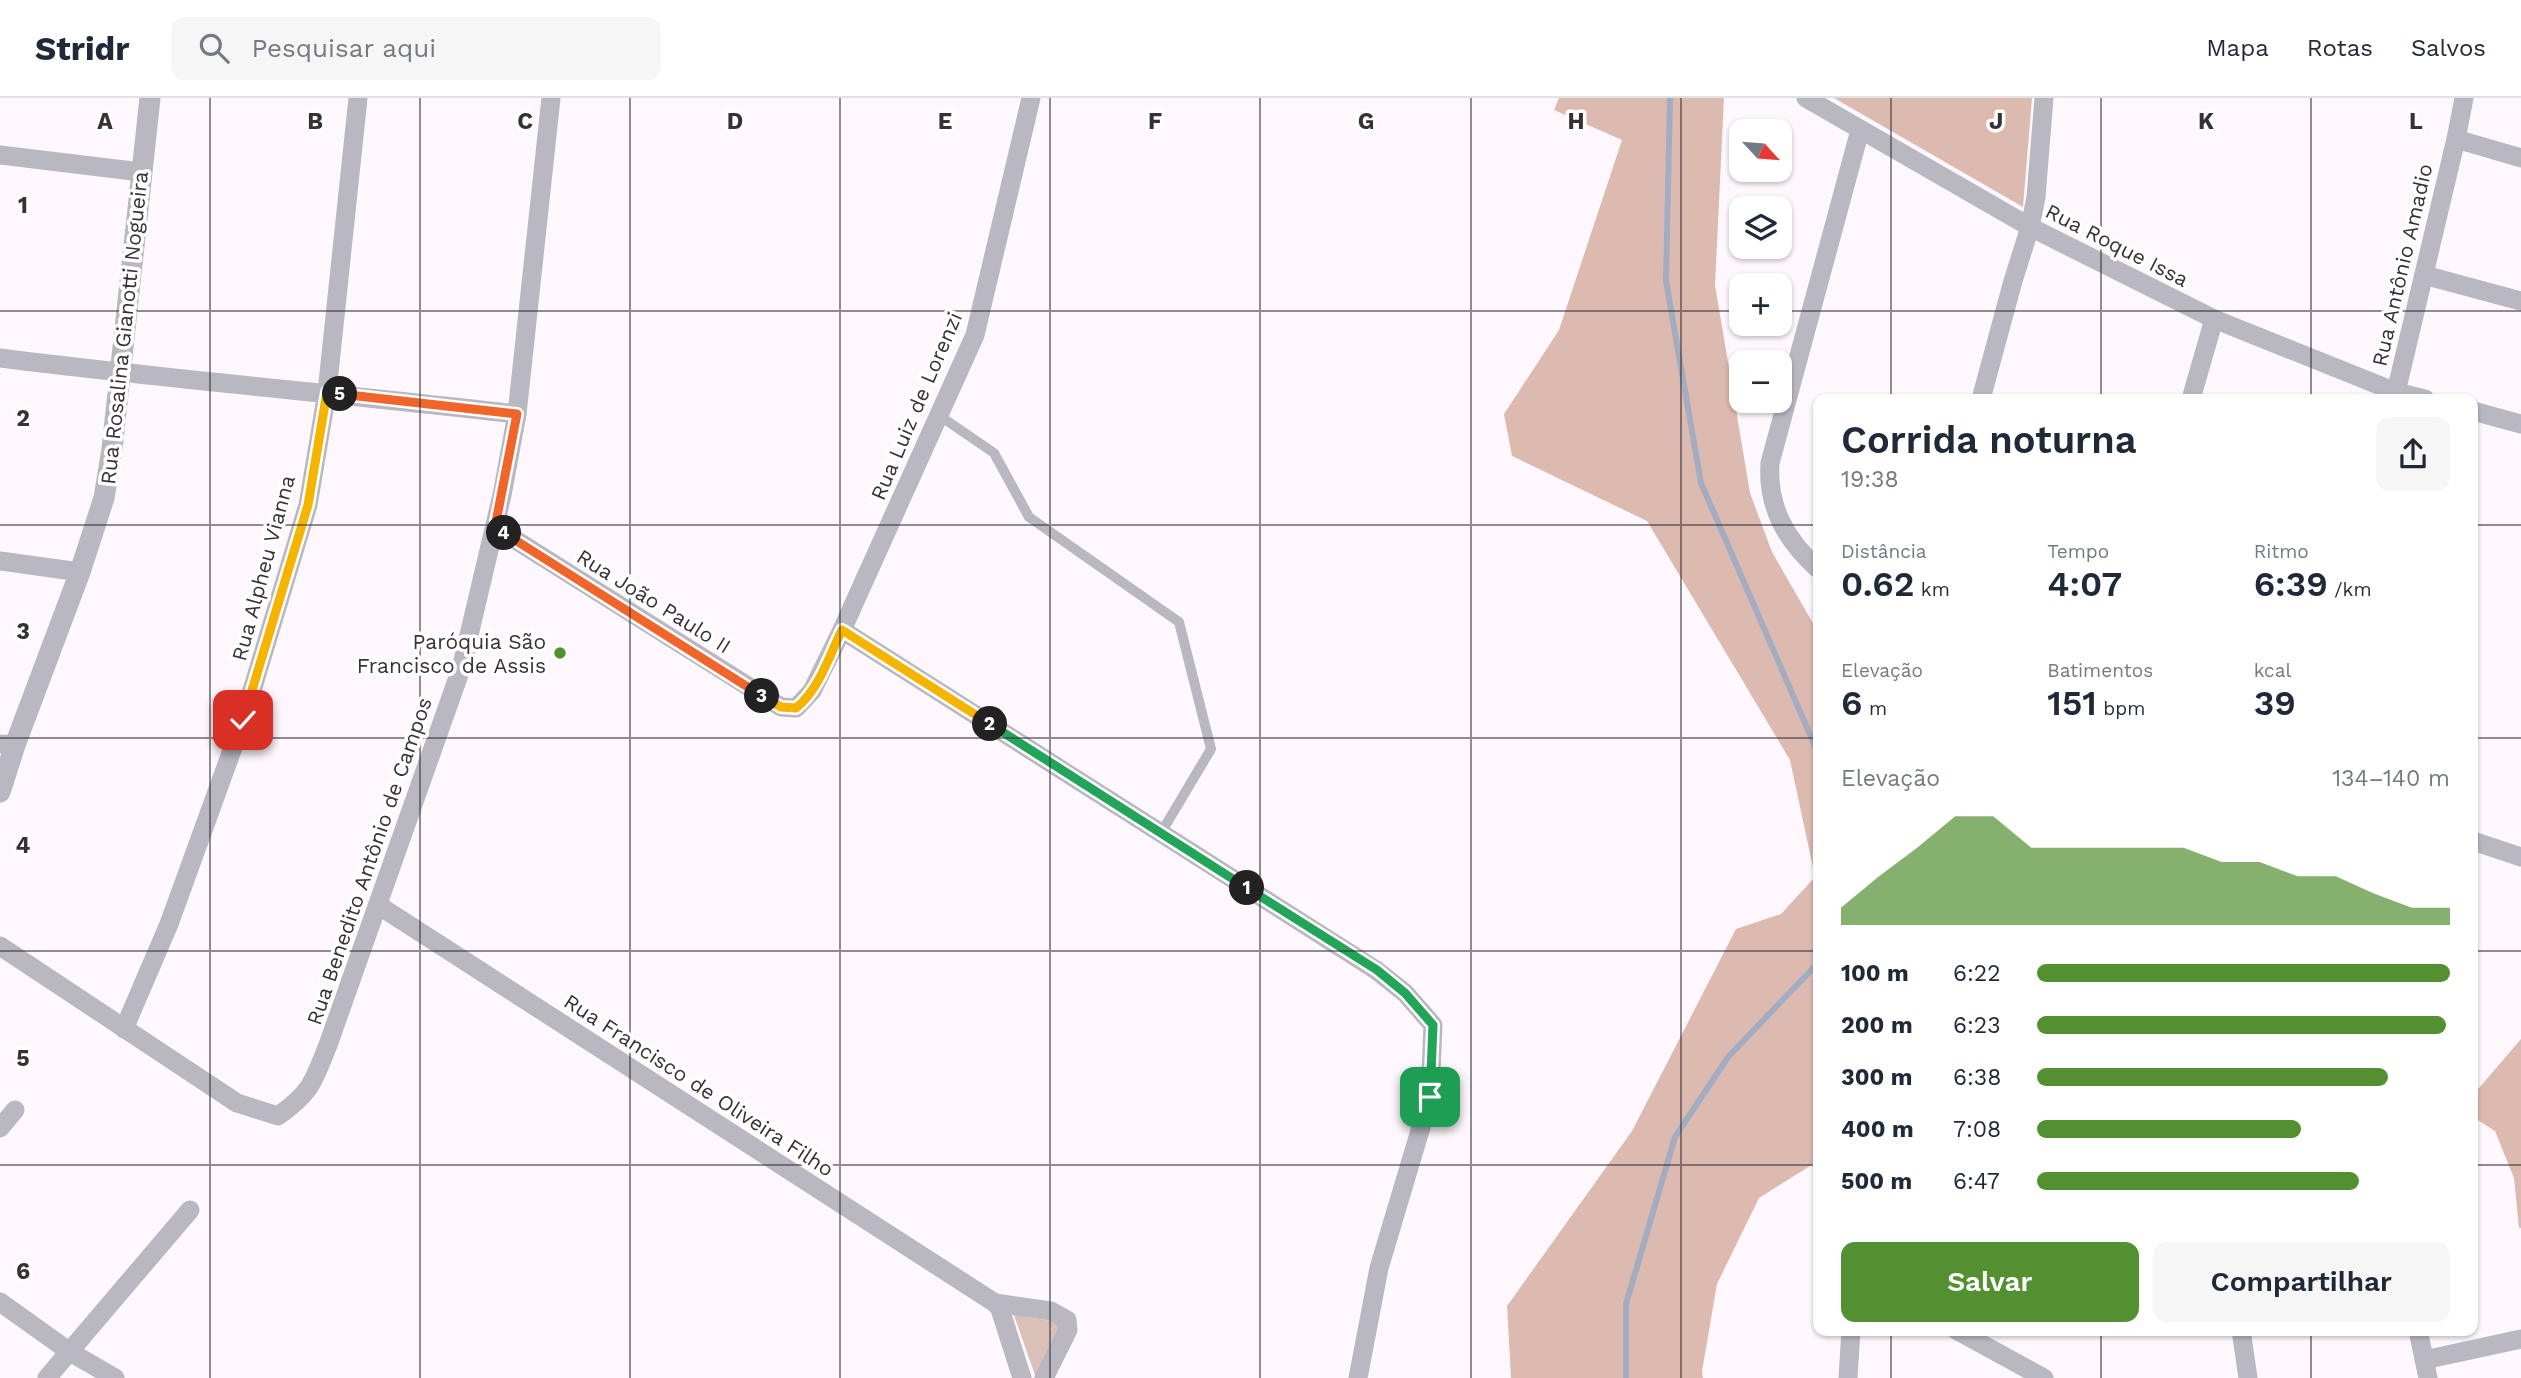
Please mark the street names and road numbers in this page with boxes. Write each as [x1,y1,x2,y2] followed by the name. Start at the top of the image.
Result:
[2367,161,2437,369] street label: Rua Antônio Amadio
[95,170,153,486] street label: Rua Rosalina Gianotti Nogueira
[2041,198,2193,292] street label: Rua Roque Issa
[865,308,967,504] street label: Rua Luiz de Lorenzi
[226,472,300,664] street label: Rua Alpheu Vianna
[572,544,736,658] street label: Rua João Paulo II
[301,694,437,1028] street label: Rua Benedito Antônio de Campos
[560,988,838,1182] street label: Rua Francisco de Oliveira Filho

